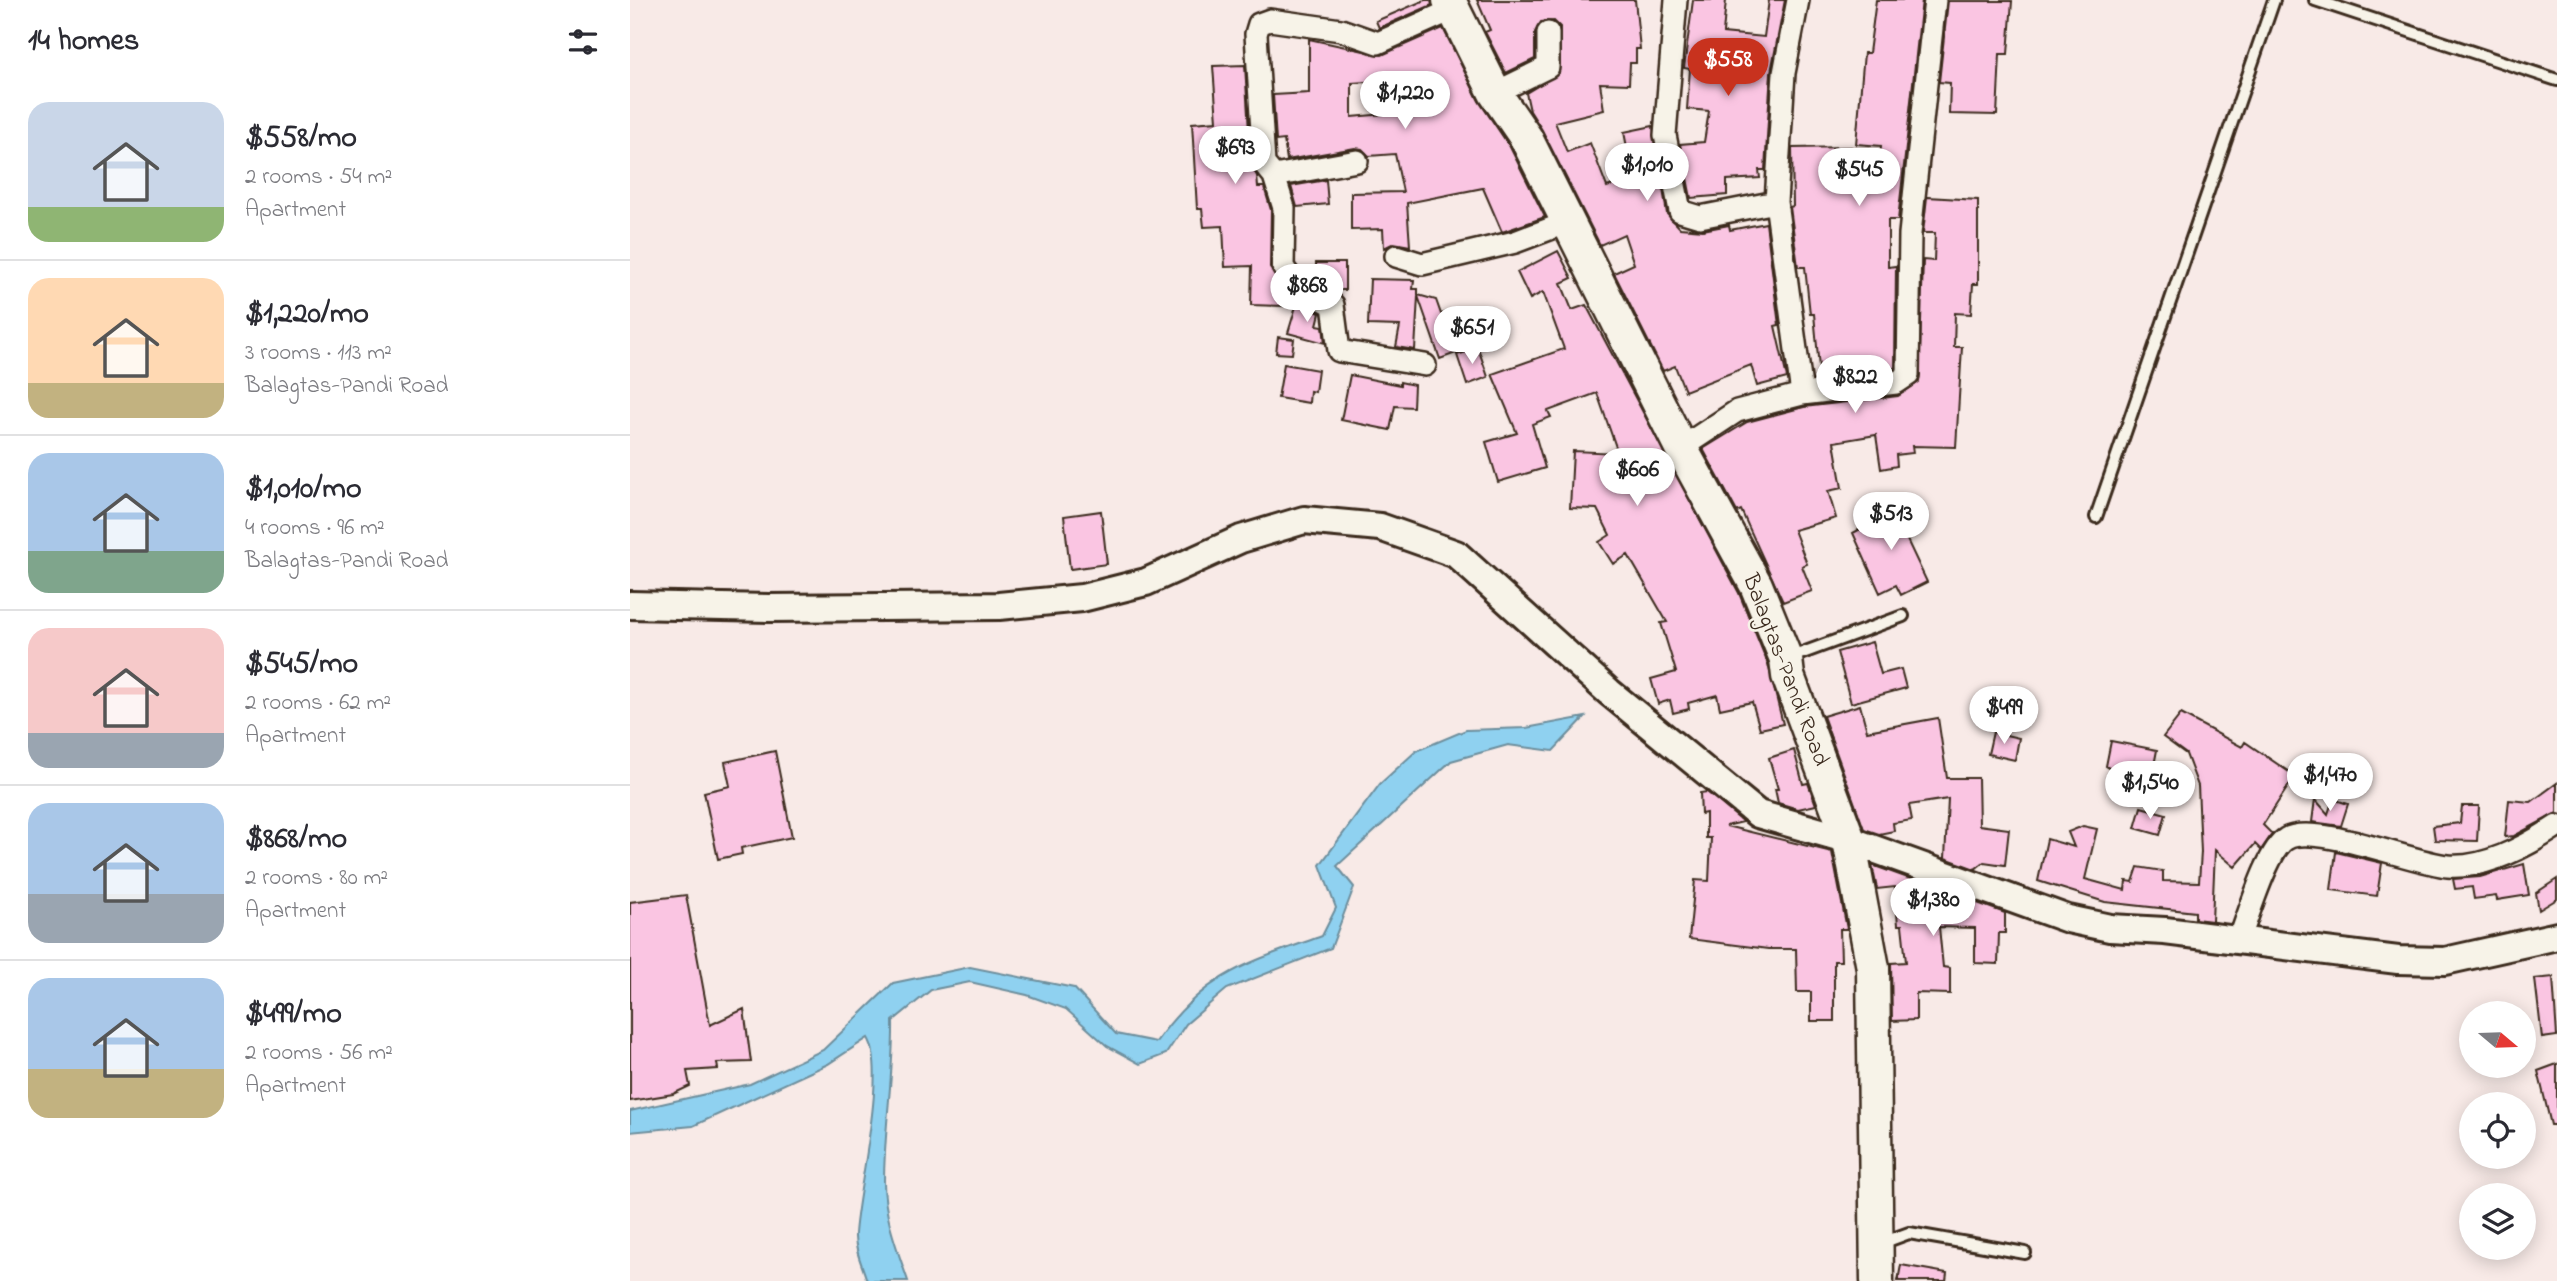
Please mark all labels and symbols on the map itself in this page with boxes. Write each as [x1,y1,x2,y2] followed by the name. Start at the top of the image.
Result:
[1687,38,1769,98] pin: $558
[1348,72,1462,131] pin: $1,220
[1194,127,1276,186] pin: $693
[1590,144,1704,203] pin: $1,010
[1818,148,1900,208] pin: $545
[1266,264,1348,324] pin: $868
[1431,306,1513,366] pin: $651
[1814,356,1896,415] pin: $822
[1596,448,1678,508] pin: $606
[1850,492,1932,552] pin: $513
[1732,568,1837,771] street label: Balagtas-Pandi Road
[1963,686,2045,746] pin: $499
[2273,754,2387,813] pin: $1,470
[2093,762,2207,821] pin: $1,540
[1876,878,1990,938] pin: $1,380
[2459,1001,2536,1078] north arrow

